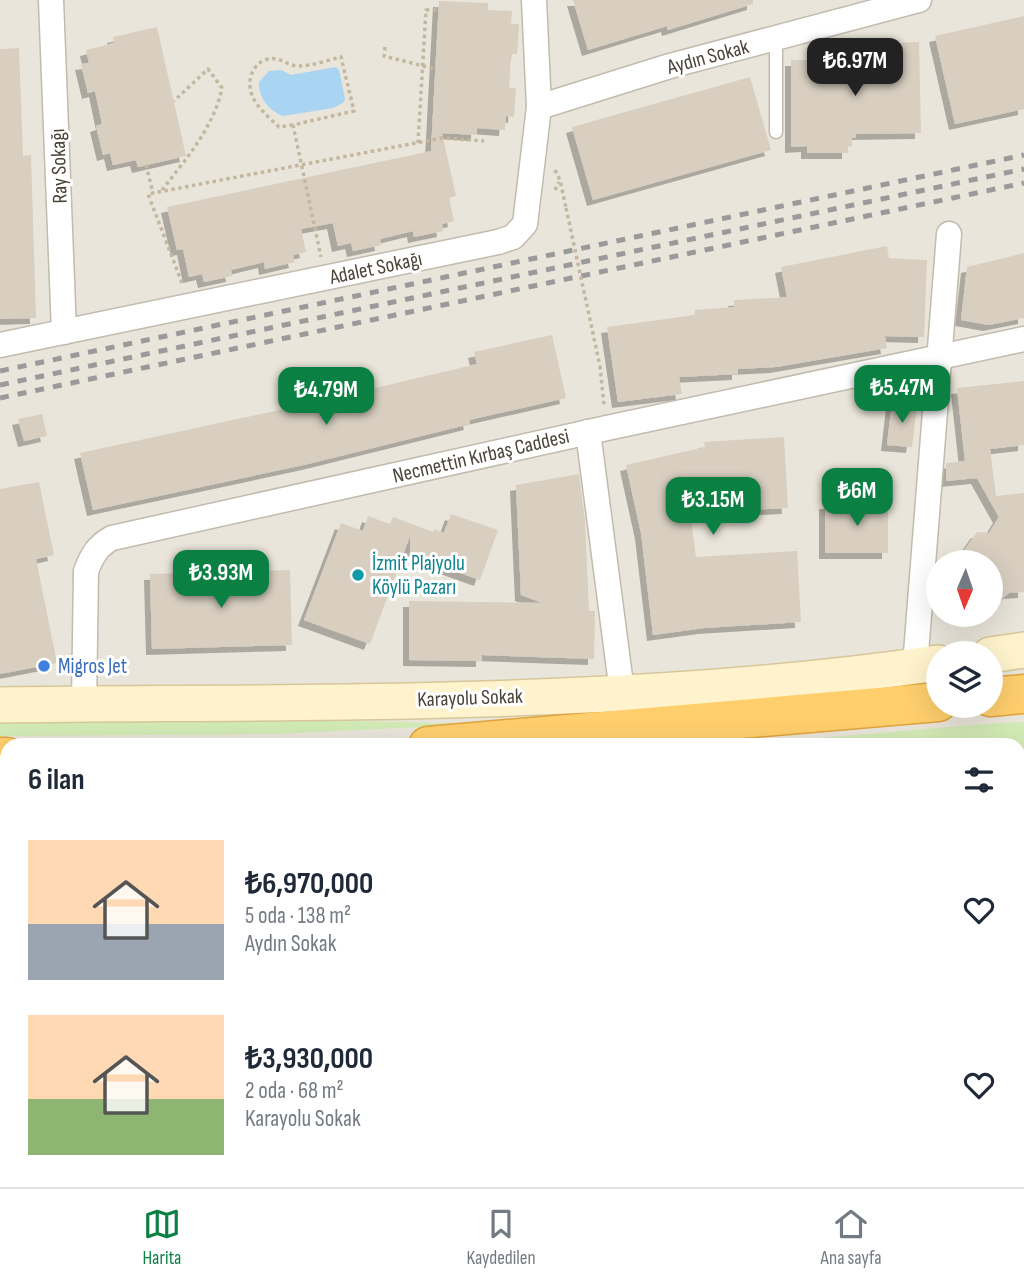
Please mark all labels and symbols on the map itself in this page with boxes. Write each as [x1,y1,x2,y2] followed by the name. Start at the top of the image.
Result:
[663,34,752,80] street label: Aydın Sokak
[798,38,912,98] pin: ₺6.97M
[45,128,73,204] street label: Ray Sokağı
[327,246,424,290] street label: Adalet Sokağı
[845,366,959,425] pin: ₺5.47M
[269,368,383,427] pin: ₺4.79M
[390,424,572,488] street label: Necmettin Kırbaş Caddesi
[823,468,891,528] pin: ₺6M
[656,477,770,537] pin: ₺3.15M
[164,550,278,610] pin: ₺3.93M
[926,550,1003,626] north arrow
[372,551,465,600] place label: İzmit Plajyolu Köylü Pazarı
[350,567,366,583] marker: İzmit Plajyolu Köylü Pazarı
[58,654,127,679] place label: Migros Jet
[36,658,52,674] marker: Migros Jet
[417,684,523,712] street label: Karayolu Sokak

